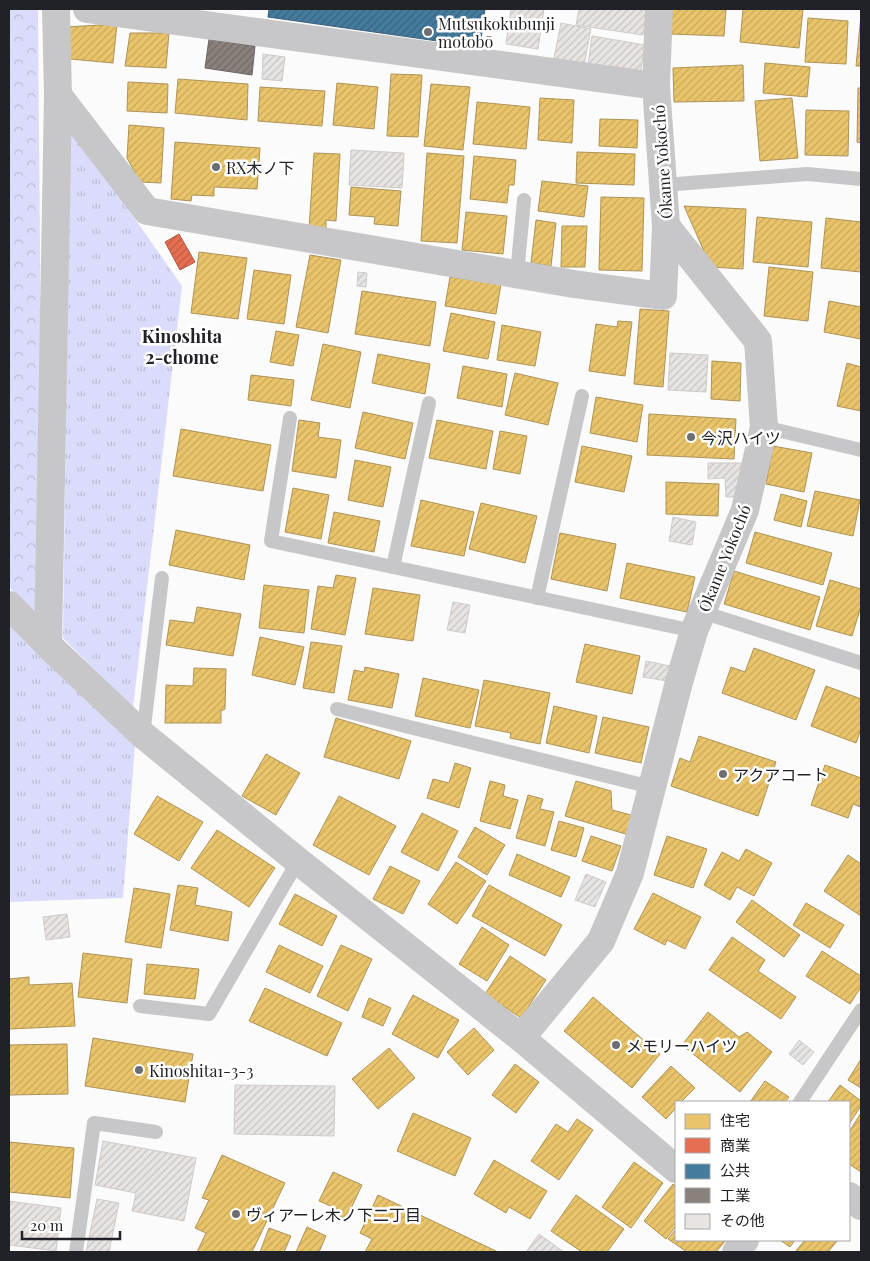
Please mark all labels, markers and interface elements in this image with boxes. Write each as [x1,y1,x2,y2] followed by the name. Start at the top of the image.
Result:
[438,13,555,52] place label: Mutsukokubunji motobō
[422,26,434,38] marker: Mutsukokubunji motobō
[648,104,676,220] street label: Ókame Yokochó
[226,157,295,178] place label: RX木ノ下
[210,161,222,173] marker: RX木ノ下
[142,324,223,369] district label: Kinoshita 2-chome
[701,427,781,448] place label: 今沢ハイツ
[685,431,697,443] marker: 今沢ハイツ
[693,501,755,615] street label: Ókame Yokochó
[733,764,828,785] place label: アクアコート
[717,768,729,780] marker: アクアコート
[626,1035,737,1056] place label: メモリーハイツ
[610,1039,622,1051] marker: メモリーハイツ
[149,1060,253,1081] place label: Kinoshita1-3-3
[133,1064,145,1076] marker: Kinoshita1-3-3
[675,1101,850,1241] legend
[720,1110,750,1130] text: 住宅
[720,1135,750,1155] text: 商業
[720,1160,750,1180] text: 公共
[720,1185,750,1205] text: 工業
[246,1204,421,1225] place label: ヴィアーレ木ノ下二丁目
[22,1208,120,1240] scale bar
[230,1208,242,1220] marker: ヴィアーレ木ノ下二丁目
[720,1210,765,1230] text: その他
[30,1215,64,1235] text: 20 m

